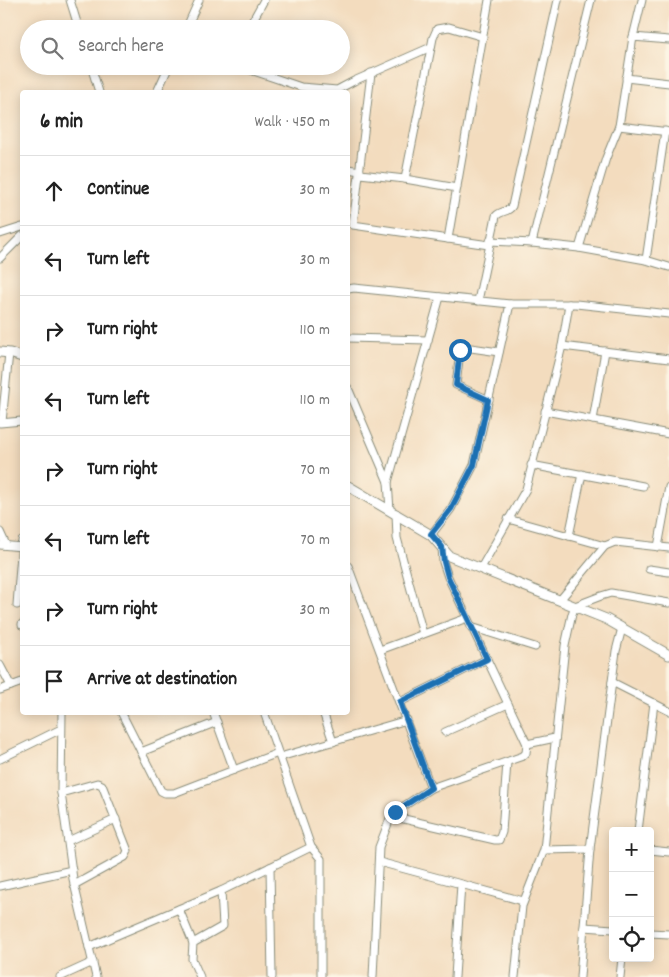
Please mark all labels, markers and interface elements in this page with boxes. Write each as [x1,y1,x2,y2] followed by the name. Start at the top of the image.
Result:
[20,20,350,75] search box
[38,34,66,62] icon: search
[78,34,164,61] text: Search here
[40,108,83,138] text: 6 min
[255,111,330,134] text: Walk · 450 m
[40,177,68,205] icon: ahead
[87,177,149,204] text: Continue
[300,179,330,202] text: 30 m
[40,247,68,275] icon: left
[87,247,150,274] text: Turn left
[300,249,330,272] text: 30 m
[40,317,68,345] icon: right
[87,317,158,344] text: Turn right
[300,319,330,342] text: 110 m
[449,339,472,362] route start
[40,387,68,415] icon: left
[87,387,150,414] text: Turn left
[300,389,330,412] text: 110 m
[40,457,68,485] icon: right
[87,457,158,484] text: Turn right
[300,459,330,482] text: 70 m
[40,527,68,555] icon: left
[87,527,150,554] text: Turn left
[300,529,330,552] text: 70 m
[40,597,68,625] icon: right
[87,597,158,624] text: Turn right
[300,599,330,622] text: 30 m
[40,667,68,695] icon: arrive
[87,667,237,694] text: Arrive at destination
[384,801,407,824] route end
[609,827,654,962] map controls
[609,827,654,872] button: +
[609,872,654,917] button: −
[609,917,654,962] button: locate

